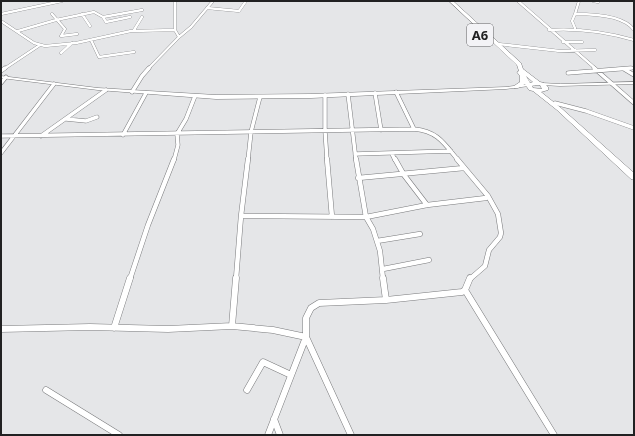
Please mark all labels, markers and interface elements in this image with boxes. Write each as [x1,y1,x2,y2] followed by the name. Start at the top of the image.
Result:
[467,24,493,46] road number: A6

